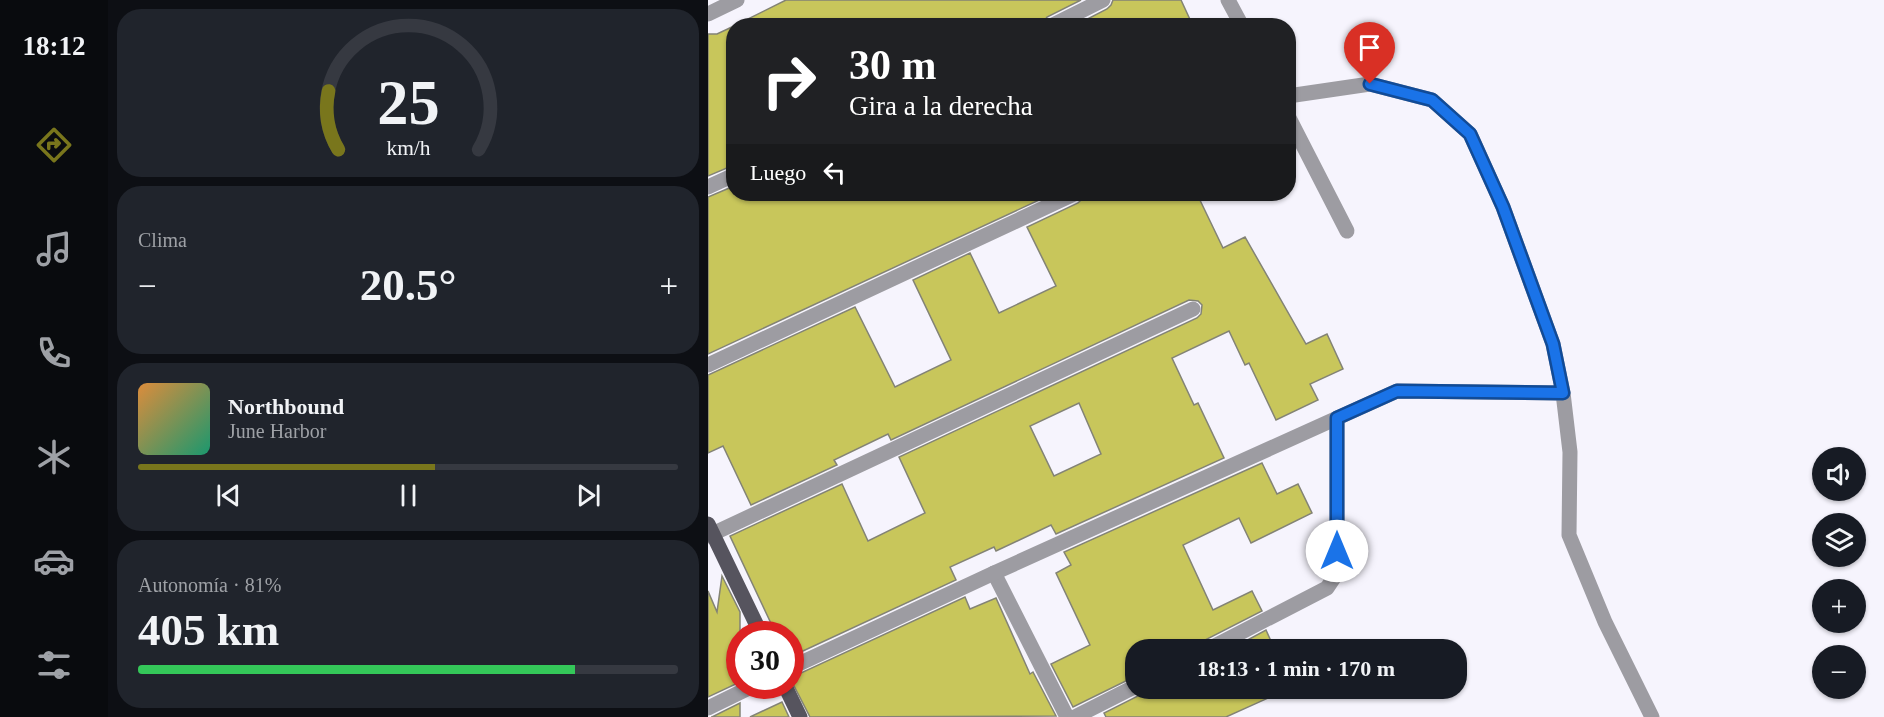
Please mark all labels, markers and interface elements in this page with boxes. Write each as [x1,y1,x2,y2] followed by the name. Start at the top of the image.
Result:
[1344,22,1395,84] pin
[23,31,86,61] text: 18:12
[1353,31,1386,64] icon: arrive
[750,42,828,120] icon: right
[849,42,937,88] text: 30 m
[377,68,439,137] text: 25
[849,91,1033,121] text: Gira a la derecha
[33,124,75,166] icon: directions
[386,136,430,160] text: km/h
[818,156,851,189] icon: left
[750,160,806,185] text: Luego
[33,228,75,270] icon: music
[138,229,187,251] text: Clima
[360,260,456,310] text: 20.5°
[138,268,157,304] text: −
[659,268,678,304] text: +
[33,332,75,374] icon: phone
[228,394,344,419] text: Northbound
[228,420,326,442] text: June Harbor
[33,436,75,478] icon: climate
[1812,447,1866,699] map controls
[1812,447,1866,501] button: sound
[212,479,245,512] icon: previous
[392,479,425,512] icon: pause
[572,479,605,512] icon: next
[1812,513,1866,567] button: layers
[1305,519,1369,583] position arrow
[33,540,75,582] icon: car
[138,574,281,596] text: Autonomía · 81%
[1812,579,1866,633] button: +
[138,605,279,655] text: 405 km
[726,621,804,699] speed limit sign: 30
[33,644,75,686] icon: filters
[1812,645,1866,699] button: −
[1197,656,1395,681] text: 18:13 · 1 min · 170 m

